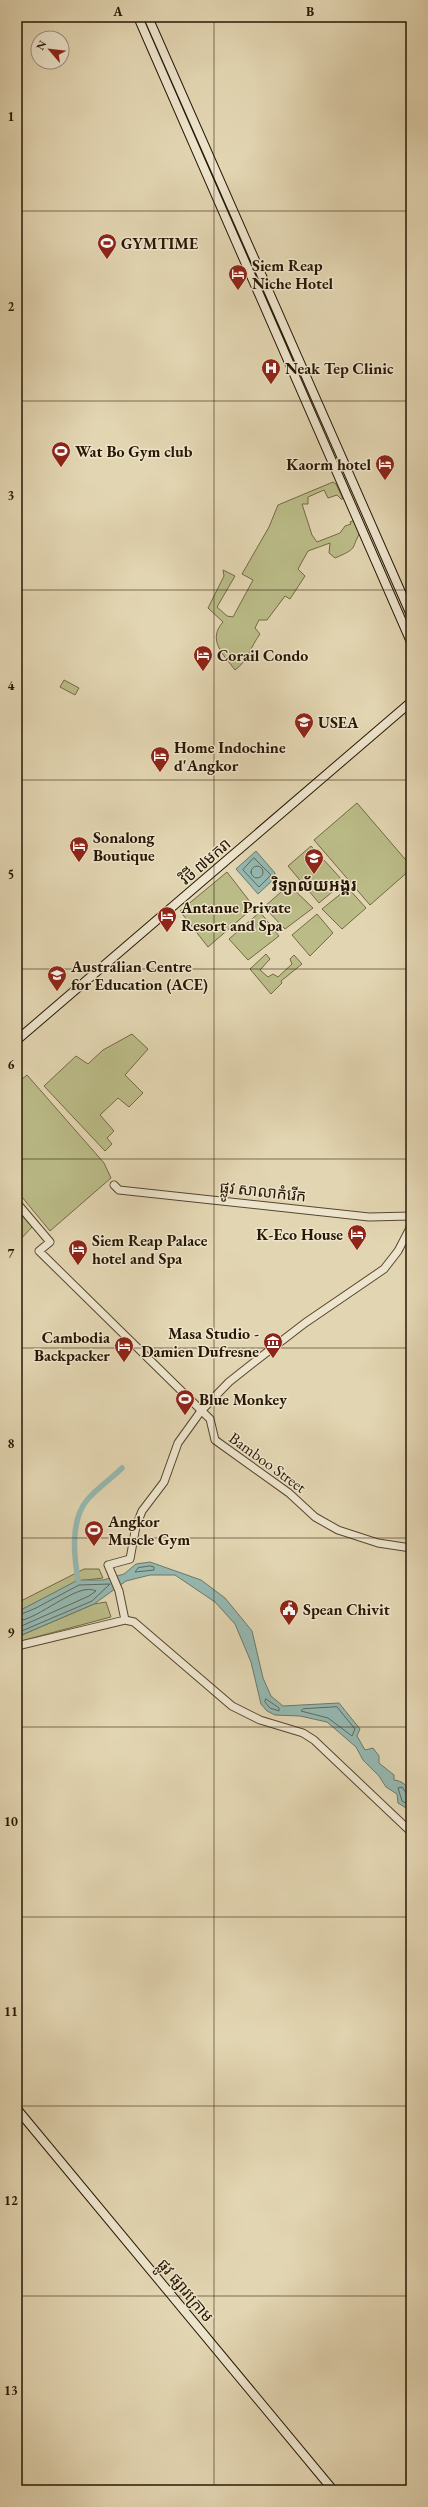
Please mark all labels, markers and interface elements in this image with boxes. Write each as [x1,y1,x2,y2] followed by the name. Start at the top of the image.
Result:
[112,3,123,20] text: A
[306,3,314,20] text: B
[30,30,70,70] north arrow
[33,38,49,53] text: N
[8,108,15,125] text: 1
[96,232,118,260] sports icon: GYMTIME
[121,233,198,254] place label: GYMTIME
[252,255,334,294] place label: Siem Reap Niche Hotel
[227,263,249,291] hotel icon: Siem Reap Niche Hotel
[8,298,15,315] text: 2
[260,357,282,385] hospital icon: Neak Tep Clinic
[285,358,394,379] place label: Neak Tep Clinic
[50,440,72,468] sports icon: Wat Bo Gym club
[75,441,193,462] place label: Wat Bo Gym club
[374,453,396,481] hotel icon: Kaorm hotel
[286,454,371,475] place label: Kaorm hotel
[8,487,15,504] text: 3
[192,644,214,672] hotel icon: Corail Condo
[217,645,308,666] place label: Corail Condo
[8,677,15,694] text: 4
[293,711,315,739] school or university icon: USEA
[318,712,359,733] place label: USEA
[174,737,286,776] place label: Home Indochine d'Angkor
[149,745,171,773] hotel icon: Home Indochine d'Angkor
[93,827,156,866] place label: Sonalong Boutique
[174,833,235,890] street label: វិថី ៧មករា
[68,835,90,863] hotel icon: Sonalong Boutique
[303,847,325,875] school or university icon: វិទ្យាល័យអង្គរ
[8,866,14,883] text: 5
[271,875,357,896] place label: វិទ្យាល័យអង្គរ
[180,897,291,936] place label: Antanue Private Resort and Spa
[156,905,178,933] hotel icon: Antanue Private Resort and Spa
[70,956,208,995] place label: Australian Centre for Education (ACE)
[46,964,68,992] school or university icon: Australian Centre for Education (ACE)
[8,1056,15,1073] text: 6
[218,1177,307,1210] street label: ផ្លូវ សាលាកំរើក
[346,1223,368,1251] hotel icon: K-Eco House
[256,1224,343,1245] place label: K-Eco House
[92,1230,208,1269] place label: Siem Reap Palace hotel and Spa
[67,1238,89,1266] hotel icon: Siem Reap Palace hotel and Spa
[8,1245,15,1262] text: 7
[141,1323,259,1362] place label: Masa Studio - Damien Dufresne
[34,1327,111,1366] place label: Cambodia Backpacker
[262,1331,284,1359] museum icon: Masa Studio - Damien Dufresne
[113,1335,135,1363] hotel icon: Cambodia Backpacker
[174,1388,196,1416] sports icon: Blue Monkey
[199,1389,287,1410] place label: Blue Monkey
[225,1427,311,1498] street label: Bamboo Street
[8,1435,15,1452] text: 8
[107,1511,190,1550] place label: Angkor Muscle Gym
[83,1519,105,1547] sports icon: Angkor Muscle Gym
[278,1598,300,1626] public building icon: Spean Chivit
[303,1599,390,1620] place label: Spean Chivit
[8,1624,15,1641] text: 9
[4,1813,18,1830] text: 10
[4,2003,18,2020] text: 11
[4,2192,18,2209] text: 12
[150,2254,218,2329] street label: ផ្លូវ ផ្សារក្រោម
[4,2382,18,2399] text: 13

